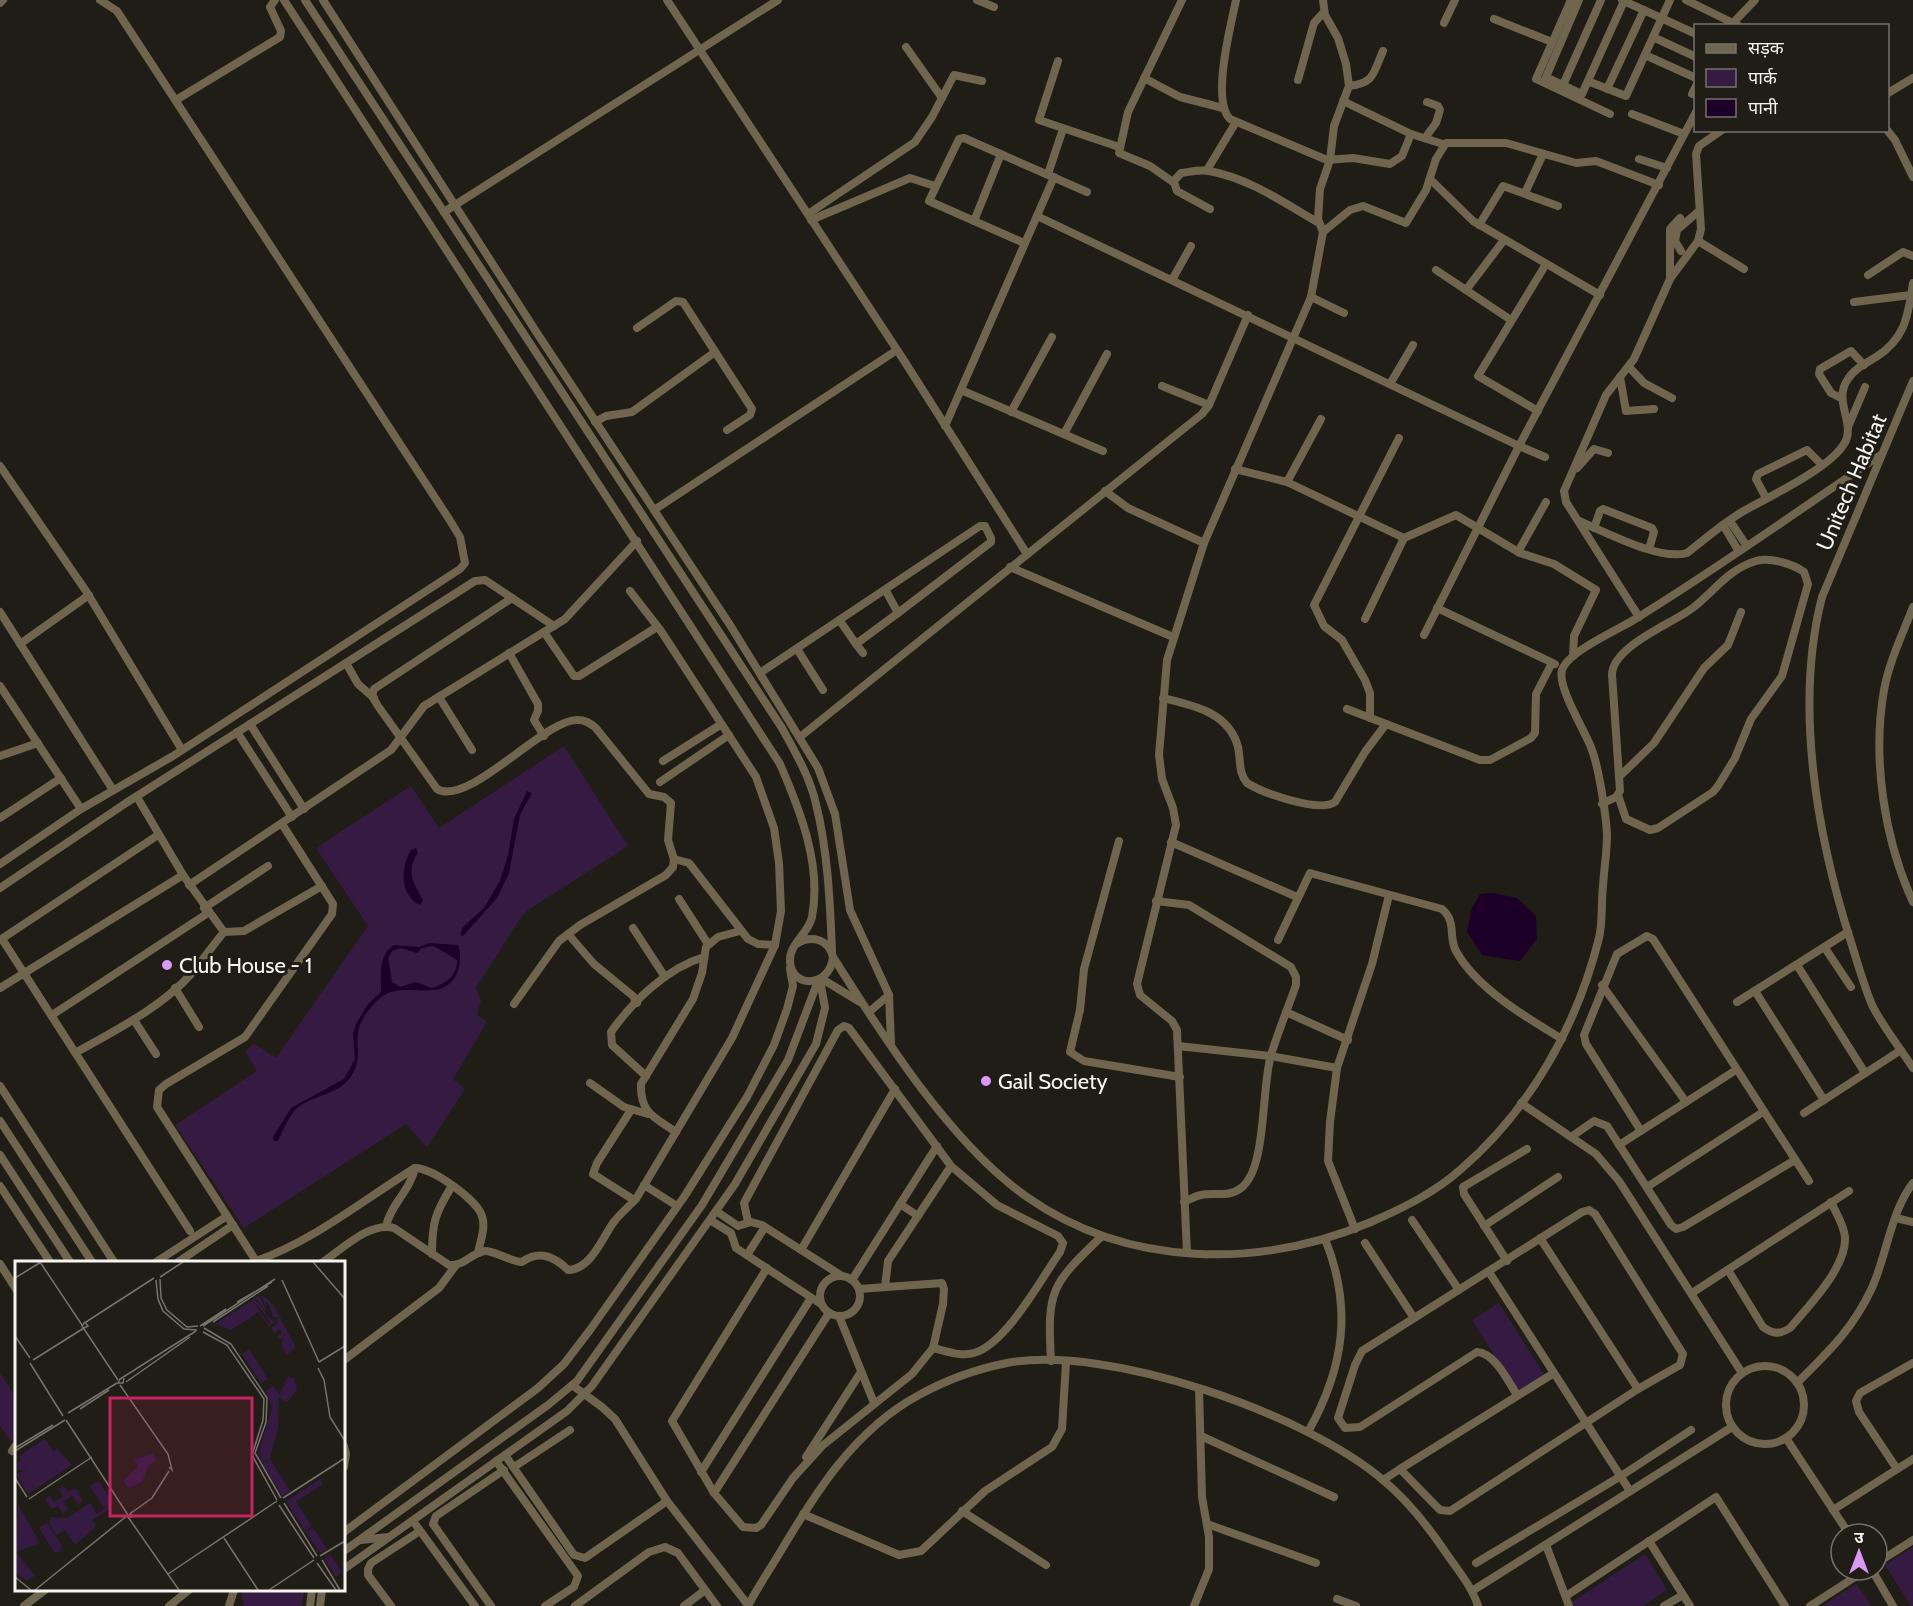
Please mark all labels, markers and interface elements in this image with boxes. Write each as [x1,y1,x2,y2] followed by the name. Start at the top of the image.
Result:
[1694,24,1889,132] legend
[1748,37,1785,59] text: सड़क
[1748,67,1778,89] text: पार्क
[1748,97,1778,119] text: पानी
[1811,409,1893,555] street label: Unitech Habitat
[179,952,312,979] place label: Club House - 1
[160,958,174,972] marker: Club House - 1
[998,1068,1108,1095] place label: Gail Society
[979,1074,993,1088] marker: Gail Society
[15,1261,345,1591] inset map
[1829,1522,1889,1582] north arrow
[1854,1528,1864,1547] text: उ

